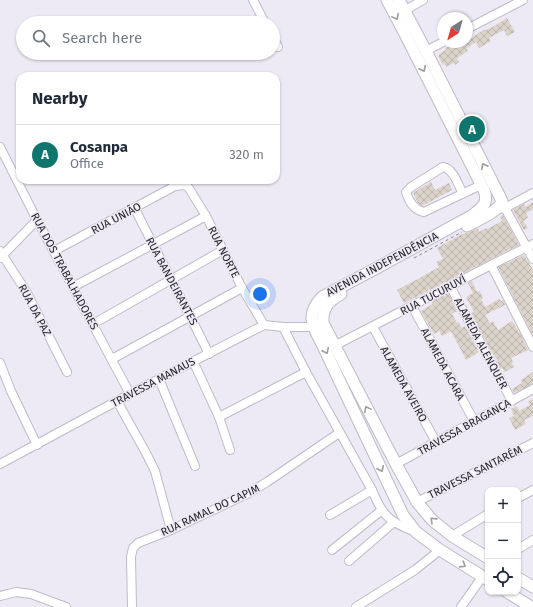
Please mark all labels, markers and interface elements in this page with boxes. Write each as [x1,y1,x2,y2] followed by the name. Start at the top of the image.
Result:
[437,12,473,48] north arrow
[391,13,398,20] one-way arrow
[16,16,280,60] search box
[30,27,52,49] icon: search
[62,29,142,47] text: Search here
[418,64,426,72] one-way arrow
[32,88,87,109] text: Nearby
[459,114,485,144] pin: A
[70,138,128,156] text: Cosanpa
[41,147,49,162] text: A
[229,147,264,162] text: 320 m
[70,156,104,171] text: Office
[482,163,489,170] one-way arrow
[89,200,143,237] street label: RUA UNIÃO
[28,211,101,332] street label: RUA DOS TRABALHADORES
[205,224,242,280] street label: RUA NORTE
[324,229,441,299] street label: AVENIDA INDEPENDÊNCIA
[143,235,200,327] street label: RUA BANDEIRANTES
[398,272,468,318] street label: RUA TUCURUVÍ
[15,282,54,339] street label: RUA DA PAZ
[250,284,270,304] your location
[451,295,510,391] street label: ALAMEDA ALENQUER
[418,326,467,403] street label: ALAMEDA ACARA
[377,344,430,424] street label: ALAMEDA AVEIRO
[321,347,329,355] one-way arrow
[109,355,197,410] street label: TRAVESSA MANAUS
[416,396,514,458] street label: TRAVESSA BRAGANÇA
[364,406,372,413] one-way arrow
[426,442,524,502] street label: TRAVESSA SANTARÉM
[376,465,384,472] one-way arrow
[159,482,262,539] street label: RUA RAMAL DO CAPIM
[485,487,521,595] map controls
[485,487,521,523] button: +
[430,517,438,525] one-way arrow
[485,523,521,559] button: −
[485,559,521,595] button: locate
[459,560,466,567] one-way arrow

